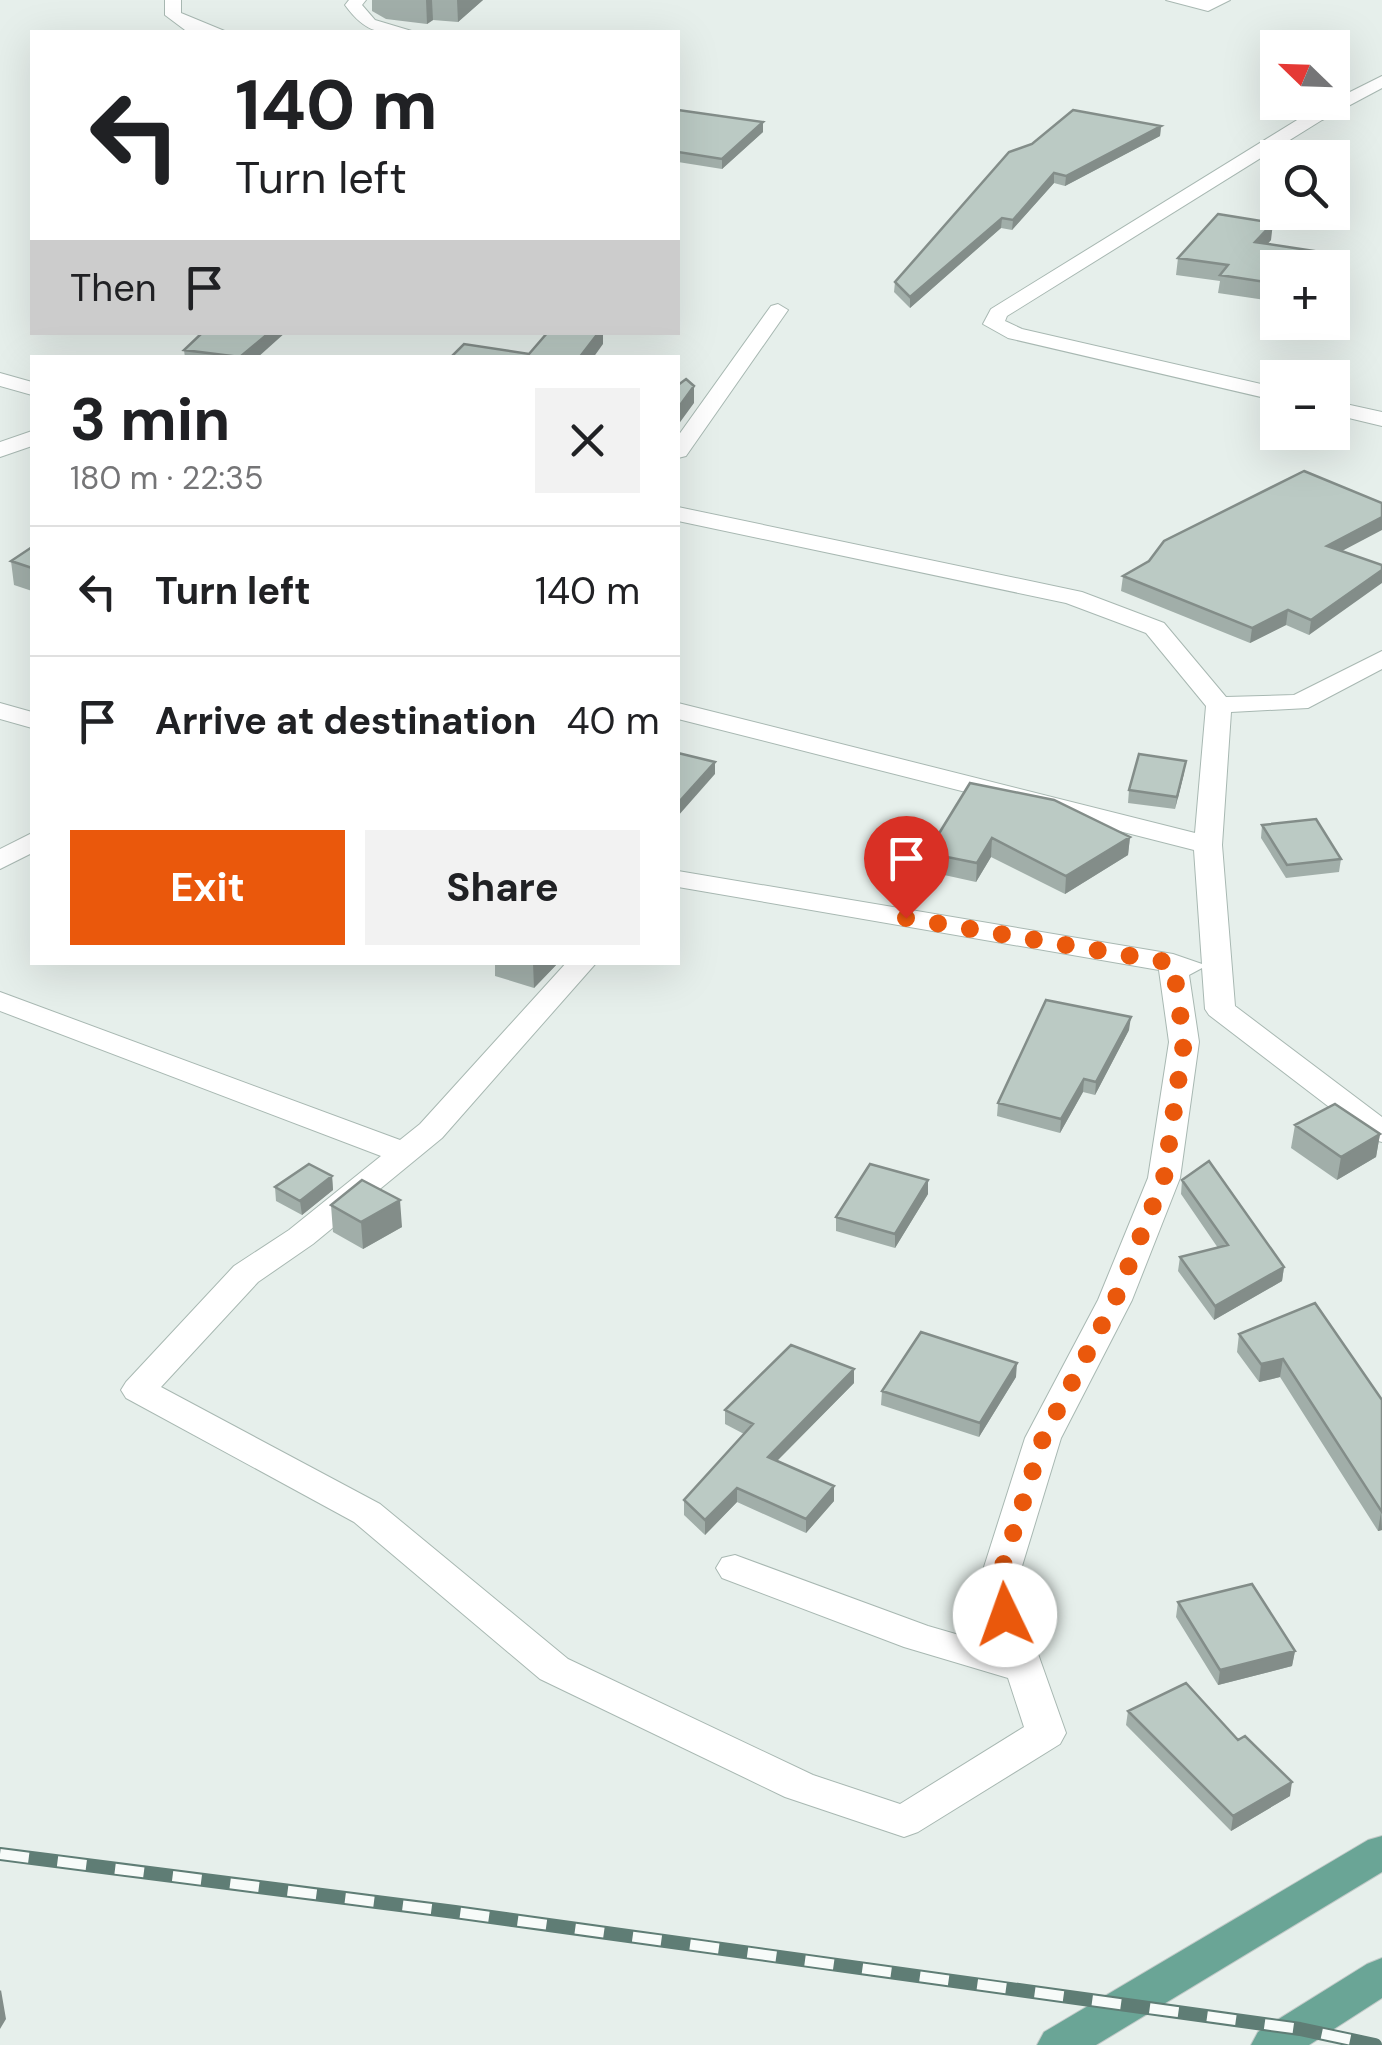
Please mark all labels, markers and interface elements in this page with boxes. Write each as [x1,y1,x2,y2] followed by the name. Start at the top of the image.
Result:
[1260,30,1350,120] north arrow
[1260,30,1350,450] map controls
[235,60,438,151] text: 140 m
[70,70,200,200] icon: left
[1260,140,1350,230] button: search
[235,148,407,207] text: Turn left
[1260,250,1350,340] button: +
[177,260,232,315] icon: arrive
[70,263,157,313] text: Then
[1260,360,1350,450] button: −
[70,380,230,459] text: 3 min
[535,388,640,493] button: close
[70,457,263,499] text: 180 m · 22:35
[70,564,125,619] icon: left
[155,566,311,616] text: Turn left
[535,566,640,616] text: 140 m
[70,694,125,749] icon: arrive
[155,696,537,746] text: Arrive at destination
[567,696,660,746] text: 40 m
[864,816,949,919] pin
[70,830,345,945] button: Exit
[365,830,640,945] button: Share
[879,831,934,886] icon: arrive
[953,1563,1057,1667] position arrow

